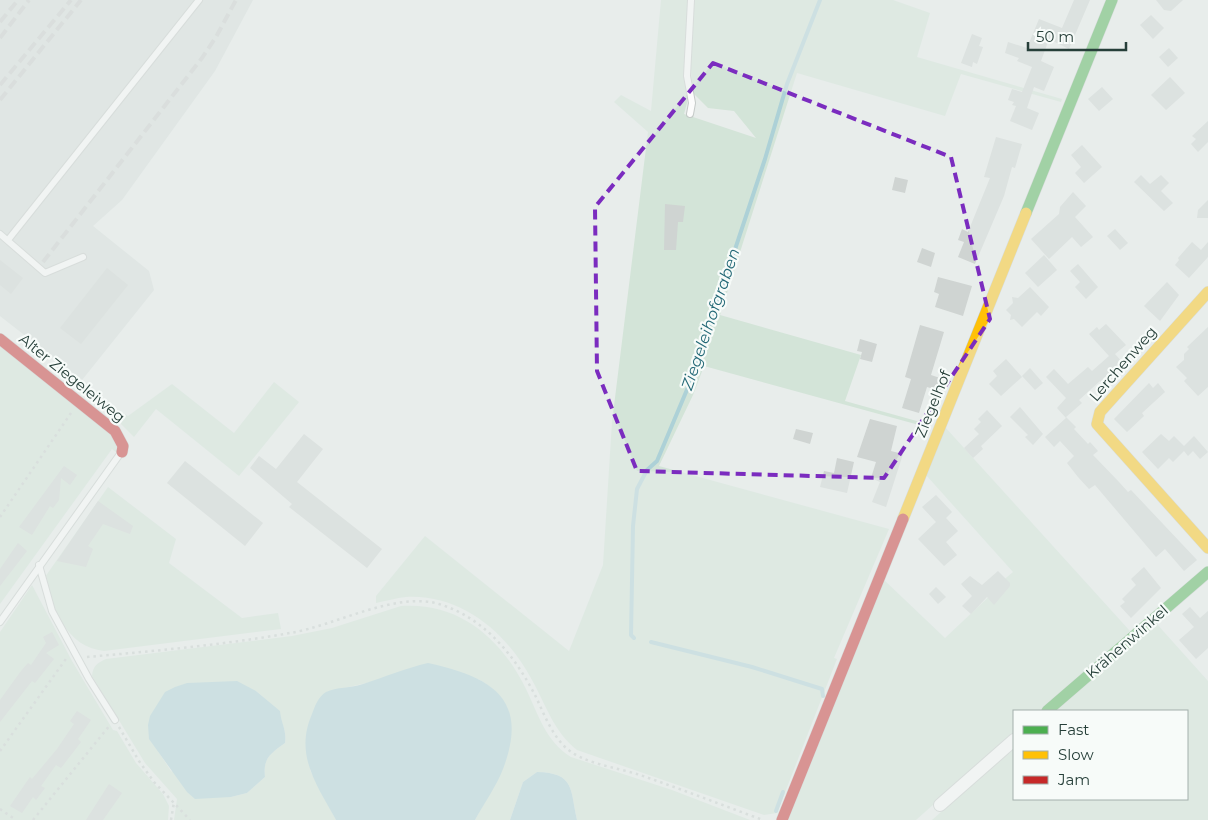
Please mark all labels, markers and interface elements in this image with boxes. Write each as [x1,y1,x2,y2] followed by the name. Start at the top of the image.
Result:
[1028,20,1126,52] scale bar
[1036,27,1074,46] text: 50 m
[677,246,744,394] water label: Ziegeleihofgraben
[1085,322,1160,405] street label: Lerchenweg
[15,329,129,426] street label: Alter Ziegeleiweg
[910,367,955,440] street label: Ziegelhof
[1082,601,1172,683] street label: Krähenwinkel
[1013,710,1188,800] legend
[1058,720,1089,739] text: Fast
[1058,745,1094,764] text: Slow
[1057,770,1090,789] text: Jam

